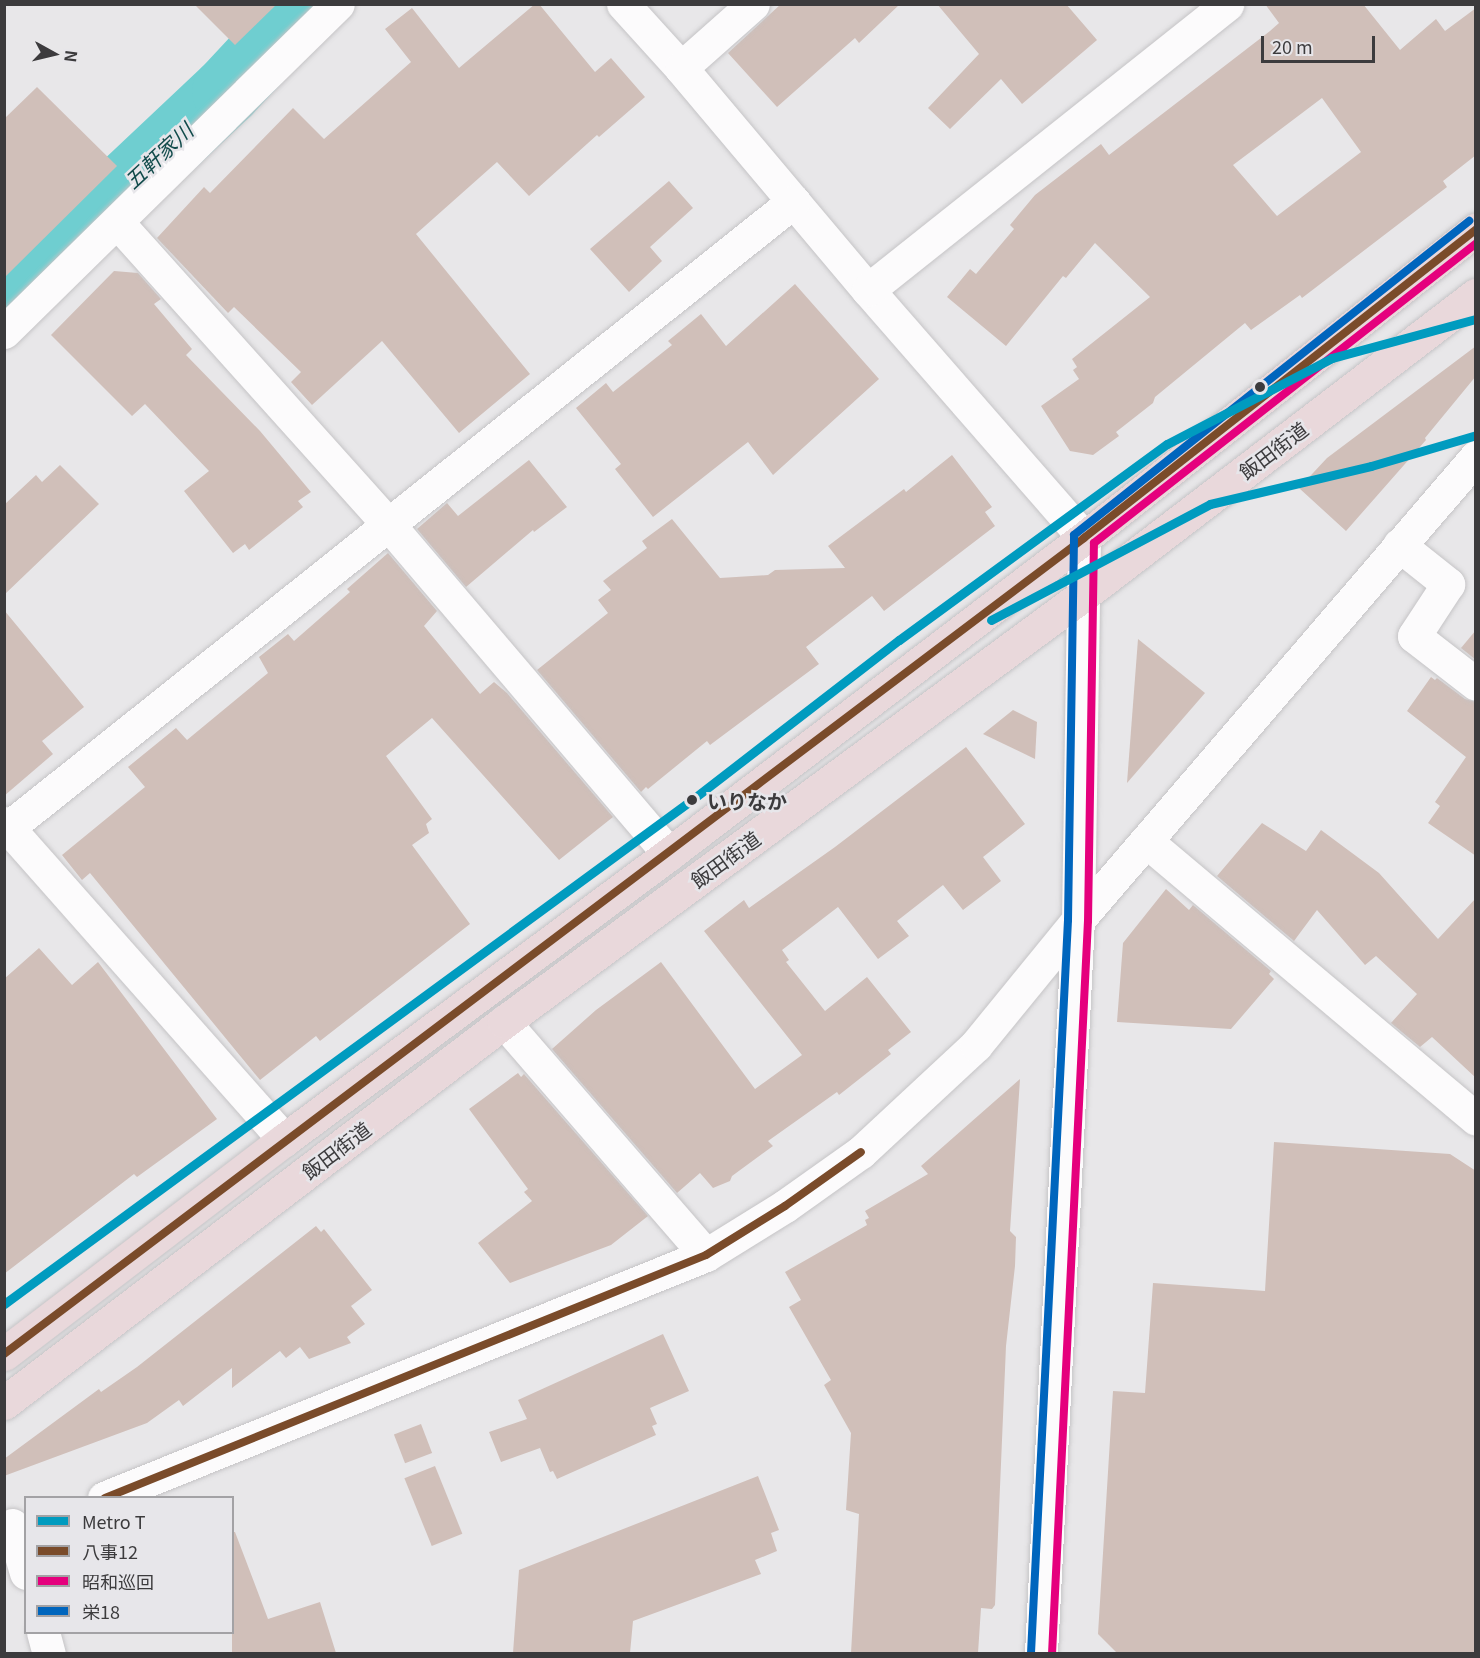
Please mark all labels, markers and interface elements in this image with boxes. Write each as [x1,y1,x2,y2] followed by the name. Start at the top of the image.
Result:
[24,24,84,84] north arrow
[1264,24,1378,62] scale bar
[1272,33,1313,59] text: 20 m
[59,49,85,64] text: N
[119,117,197,193] water label: 五軒家川
[1254,381,1266,393] unlabelled marker
[1234,416,1312,484] street label: 飯田街道
[707,788,787,812] place label: いりなか
[682,790,702,810] marker: いりなか
[686,826,764,892] street label: 飯田街道
[297,1116,375,1184] street label: 飯田街道
[24,1496,234,1634] legend
[82,1508,146,1534] text: Metro T
[82,1538,138,1564] text: 八事12
[82,1568,154,1594] text: 昭和巡回
[82,1598,120,1624] text: 栄18

